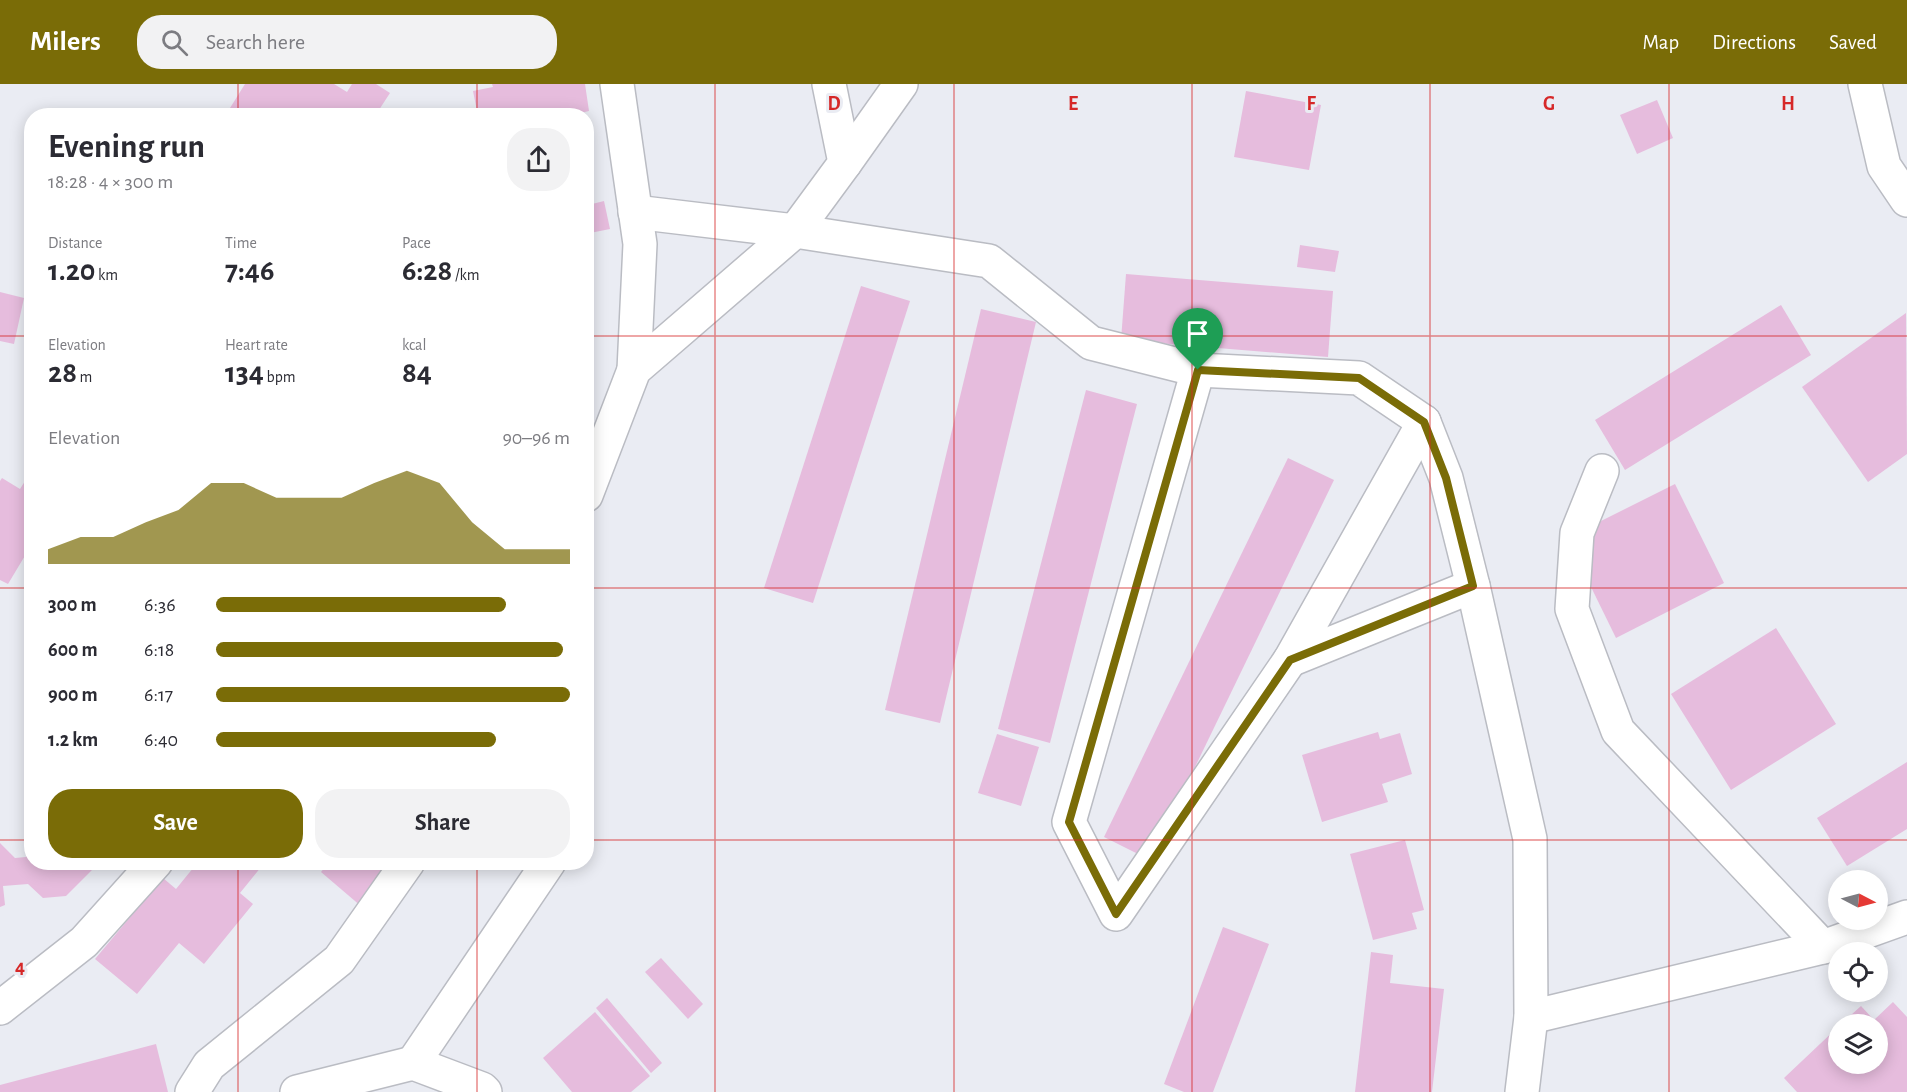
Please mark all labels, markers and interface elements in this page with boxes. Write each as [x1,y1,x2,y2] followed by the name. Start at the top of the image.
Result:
[137,15,557,69] search box
[158,26,191,59] icon: search
[30,28,101,56] text: Milers
[206,31,305,53] text: Search here
[1643,32,1679,53] text: Map
[1712,32,1796,53] text: Directions
[1829,32,1877,53] text: Saved
[827,94,841,114] text: D
[1068,94,1078,114] text: E
[1306,94,1316,114] text: F
[1543,94,1555,114] text: G
[1781,94,1795,114] text: H
[507,128,570,191] button: share
[48,131,205,164] text: Evening run
[48,172,173,192] text: 18:28 · 4 × 300 m
[48,235,102,251] text: Distance
[225,235,257,251] text: Time
[402,235,431,251] text: Pace
[48,256,95,286] text: 1.20
[225,256,274,286] text: 7:46
[402,256,452,286] text: 6:28
[95,267,118,283] text: km
[452,267,480,283] text: /km
[1172,308,1223,370] pin
[1181,317,1214,350] icon: arrive
[48,337,106,353] text: Elevation
[225,337,288,353] text: Heart rate
[402,337,426,353] text: kcal
[48,358,77,388] text: 28
[225,358,264,388] text: 134
[402,358,432,388] text: 84
[77,369,92,385] text: m
[264,369,295,385] text: bpm
[48,428,120,448] text: Elevation
[502,428,570,448] text: 90–96 m
[48,595,97,615] text: 300 m
[144,595,176,615] text: 6:36
[48,640,98,660] text: 600 m
[144,640,174,660] text: 6:18
[48,685,98,705] text: 900 m
[144,685,173,705] text: 6:17
[48,730,98,750] text: 1.2 km
[144,730,178,750] text: 6:40
[48,789,303,858] button: Save
[315,789,570,858] button: Share
[1828,870,1888,930] north arrow
[1828,870,1888,1074] map controls
[1828,942,1888,1002] button: locate
[15,957,25,977] text: 4
[1828,1014,1888,1074] button: layers

